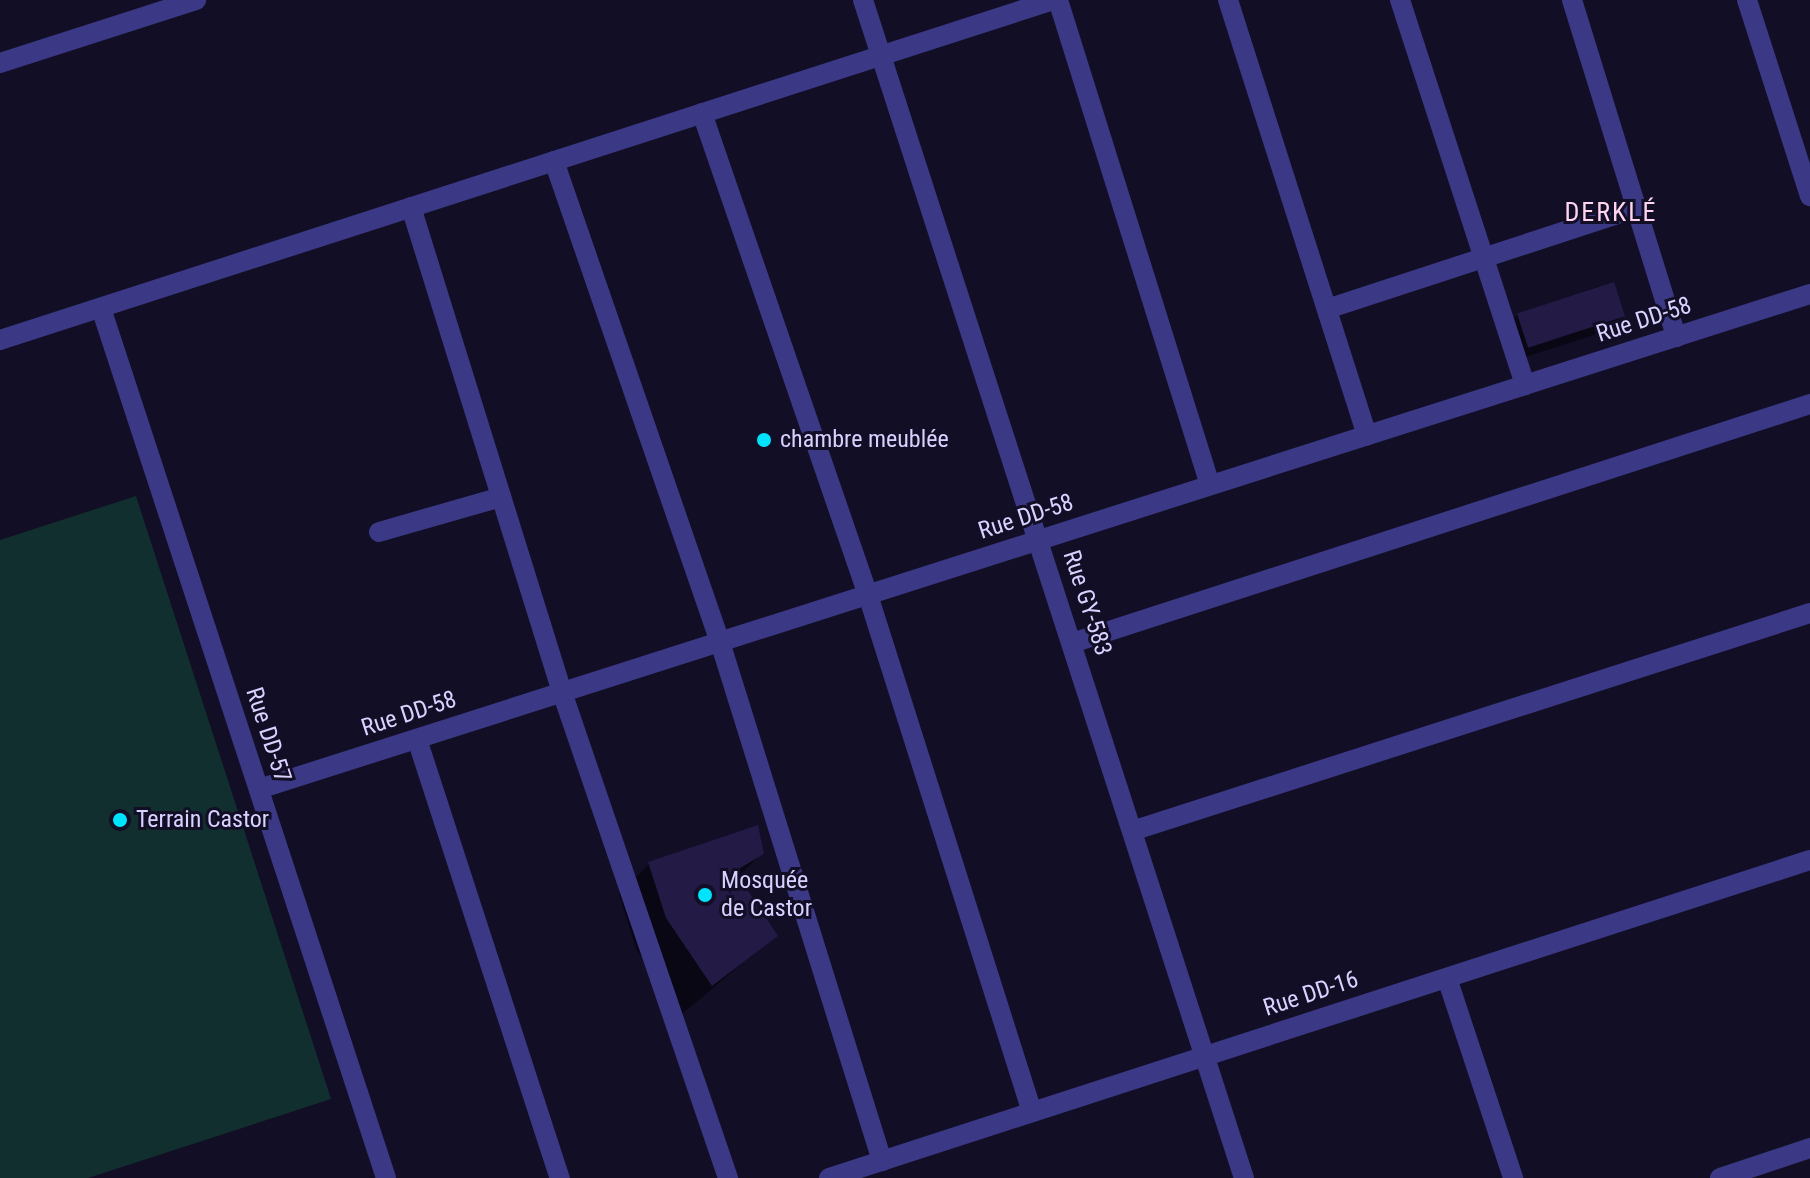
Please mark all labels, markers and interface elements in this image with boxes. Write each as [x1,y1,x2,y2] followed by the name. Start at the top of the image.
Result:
[1564,197,1658,229] district label: DERKLÉ
[1593,291,1695,349] street label: Rue DD-58
[780,426,949,454] place label: chambre meublée
[755,431,773,449] marker: chambre meublée
[975,488,1077,546] street label: Rue DD-58
[1057,547,1117,659] street label: Rue GY-583
[239,684,297,786] street label: Rue DD-57
[358,685,460,743] street label: Rue DD-58
[136,806,269,834] place label: Terrain Castor
[111,811,129,829] marker: Terrain Castor
[721,867,812,923] place label: Mosquée de Castor
[696,886,714,904] marker: Mosquée de Castor
[1260,965,1362,1023] street label: Rue DD-16

